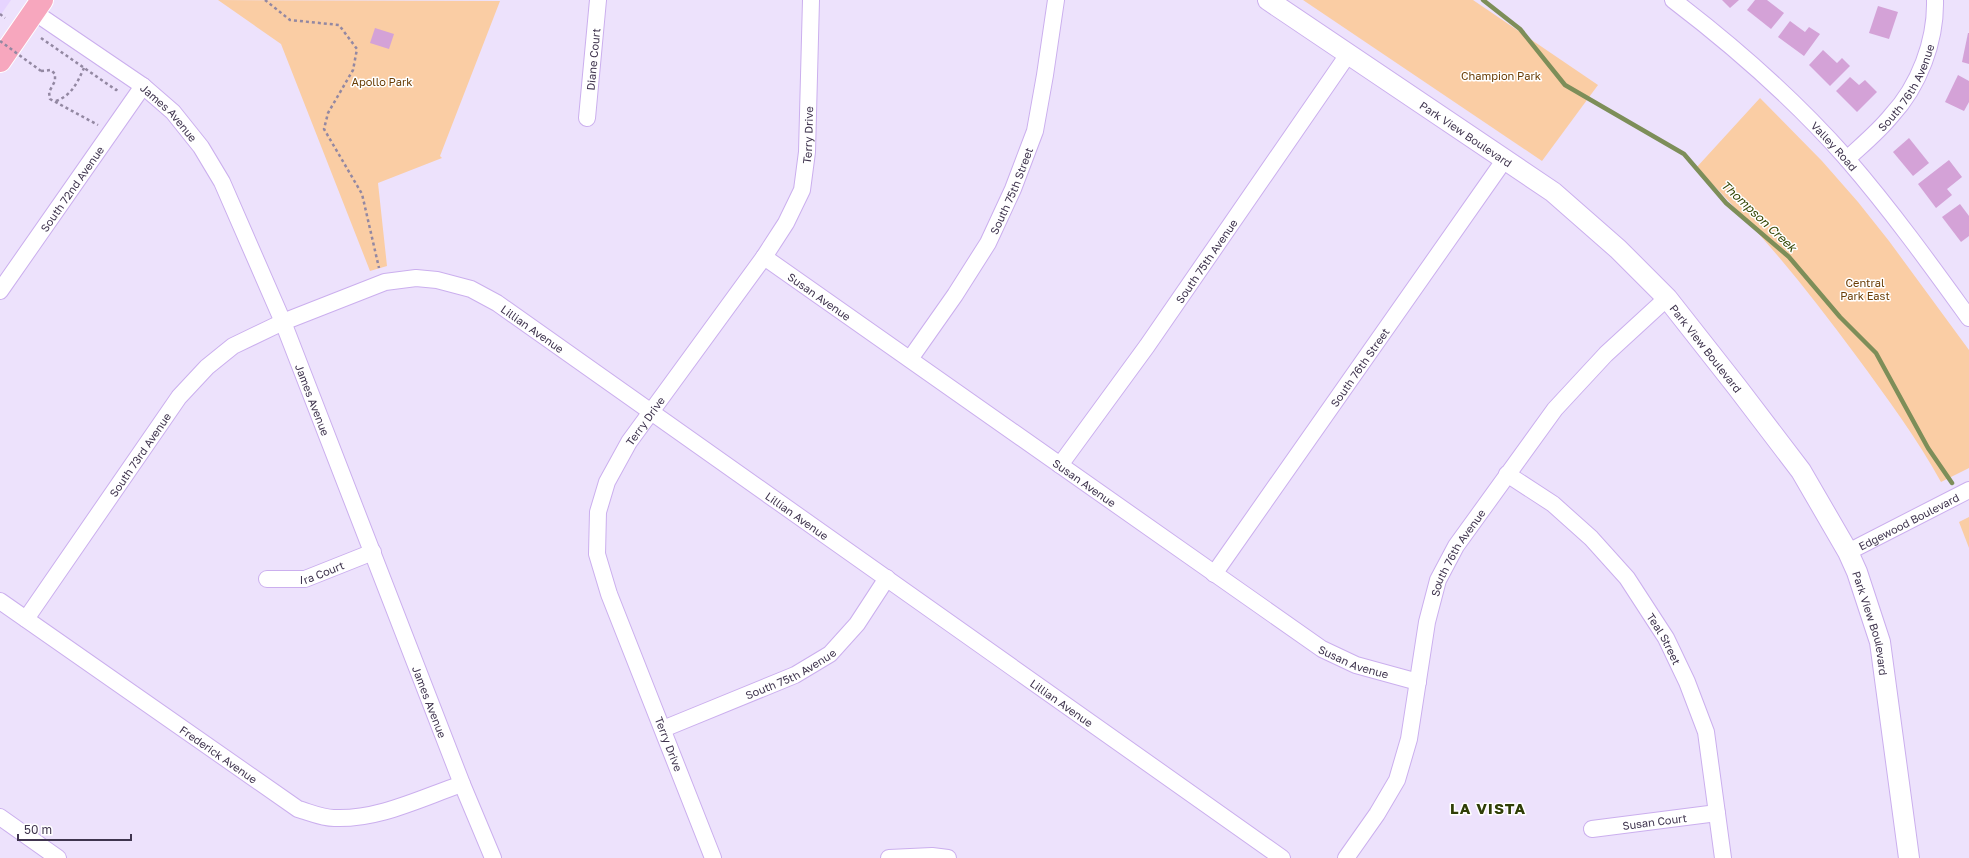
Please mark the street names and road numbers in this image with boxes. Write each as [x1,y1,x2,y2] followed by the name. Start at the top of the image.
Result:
[583,28,602,91] street label: Diane Court
[1875,43,1936,133] street label: South 76th Avenue
[138,81,200,144] street label: James Avenue
[1418,98,1515,169] street label: Park View Boulevard
[799,106,815,164] street label: Terry Drive
[1809,119,1860,173] street label: Valley Road
[37,143,106,234] street label: South 72nd Avenue
[987,145,1035,236] street label: South 75th Street
[1172,216,1239,305] street label: South 75th Avenue
[786,269,854,323] street label: Susan Avenue
[1668,301,1745,394] street label: Park View Boulevard
[499,302,567,355] street label: Lillian Avenue
[1327,325,1391,409] street label: South 76th Street
[293,362,333,437] street label: James Avenue
[622,394,667,448] street label: Terry Drive
[106,410,173,499] street label: South 73rd Avenue
[1051,456,1119,509] street label: Susan Avenue
[763,489,831,542] street label: Lillian Avenue
[1856,490,1961,552] street label: Edgewood Boulevard
[1428,506,1487,598] street label: South 76th Avenue
[300,558,346,586] street label: Ira Court
[1851,569,1891,676] street label: Park View Boulevard
[1645,610,1684,666] street label: Teal Street
[1317,642,1390,680] street label: Susan Avenue
[743,646,838,701] street label: South 75th Avenue
[410,664,450,739] street label: James Avenue
[1028,676,1096,729] street label: Lillian Avenue
[653,715,685,773] street label: Terry Drive
[178,722,260,785] street label: Frederick Avenue
[1621,810,1688,832] street label: Susan Court

